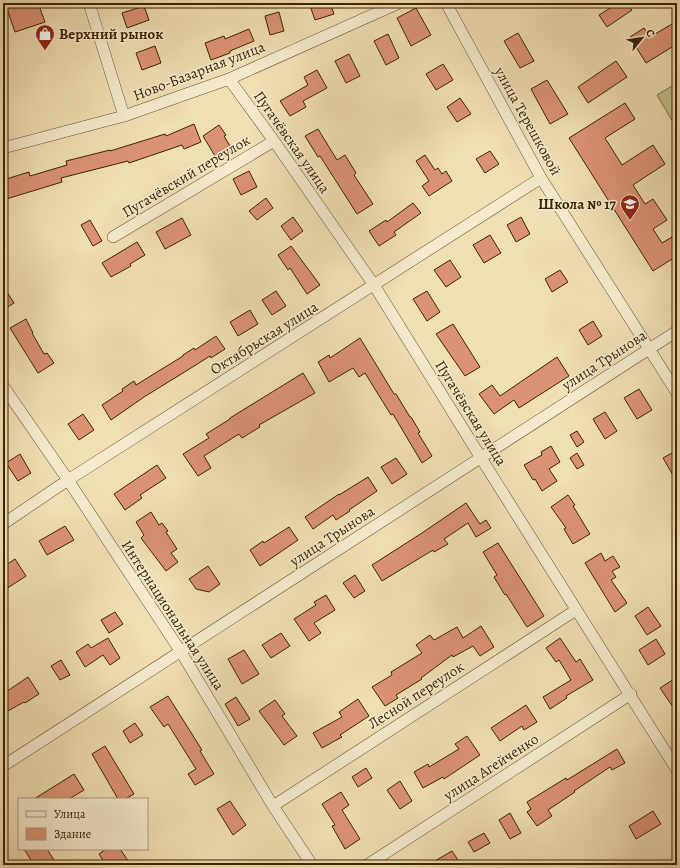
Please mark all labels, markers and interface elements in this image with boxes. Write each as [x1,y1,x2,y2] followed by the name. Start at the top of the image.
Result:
[622,18,662,58] north arrow
[34,23,56,51] shop icon: Верхний рынок
[59,24,163,44] place label: Верхний рынок
[642,27,659,40] text: С
[130,37,268,105] street label: Ново-Базарная улица
[489,62,566,179] street label: улица Терешковой
[249,87,335,197] street label: Пугачёвская улица
[118,130,254,222] street label: Пугачёвский переулок
[619,193,641,221] school or university icon: Школа № 17
[538,194,617,214] place label: Школа № 17
[206,297,322,379] street label: Октябрьская улица
[557,325,650,395] street label: улица Трынова
[431,357,512,470] street label: Пугачёвская улица
[285,501,378,571] street label: улица Трынова
[117,536,229,694] street label: Интернациональная улица
[364,656,468,734] street label: Лесной переулок
[439,729,542,806] street label: улица Агейченко
[18,798,148,850] legend
[54,806,86,822] text: Улица
[54,826,91,842] text: Здание

